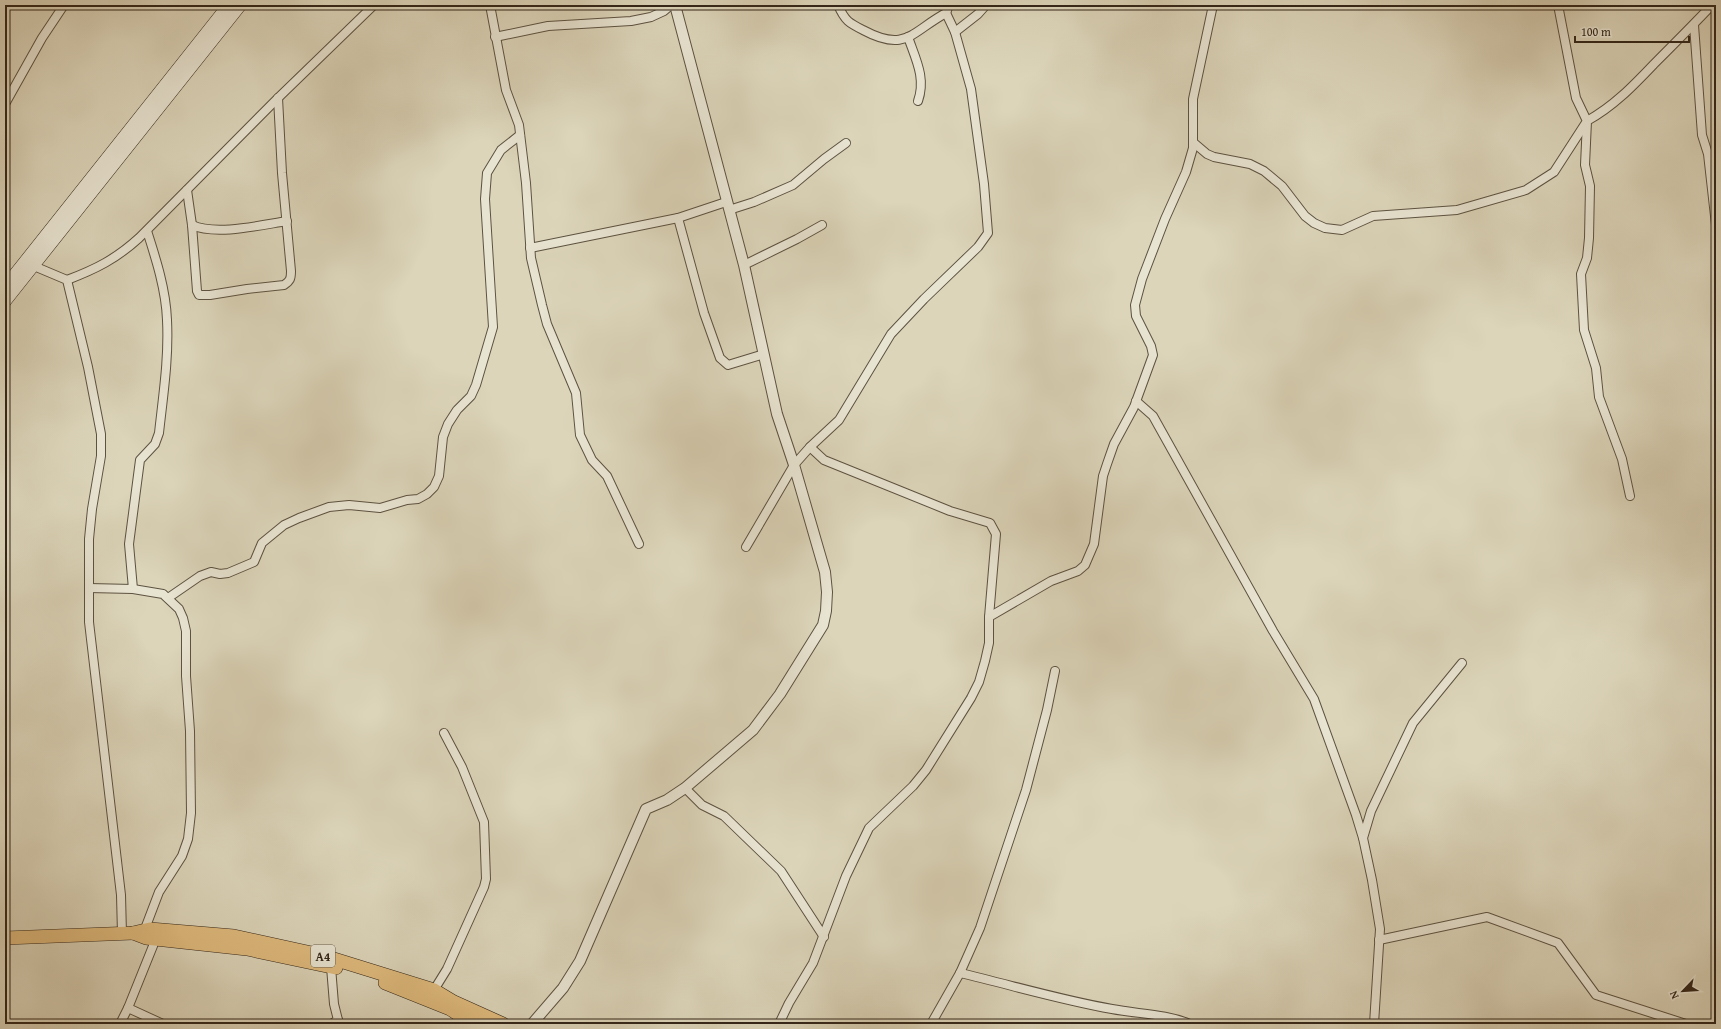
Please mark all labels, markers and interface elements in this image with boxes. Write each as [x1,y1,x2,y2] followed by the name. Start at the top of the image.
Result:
[1575,18,1689,44] scale bar
[1581,23,1611,40] text: 100 m
[311,945,335,967] road number: A4
[1663,971,1703,1011] north arrow
[1665,988,1683,1002] text: N

